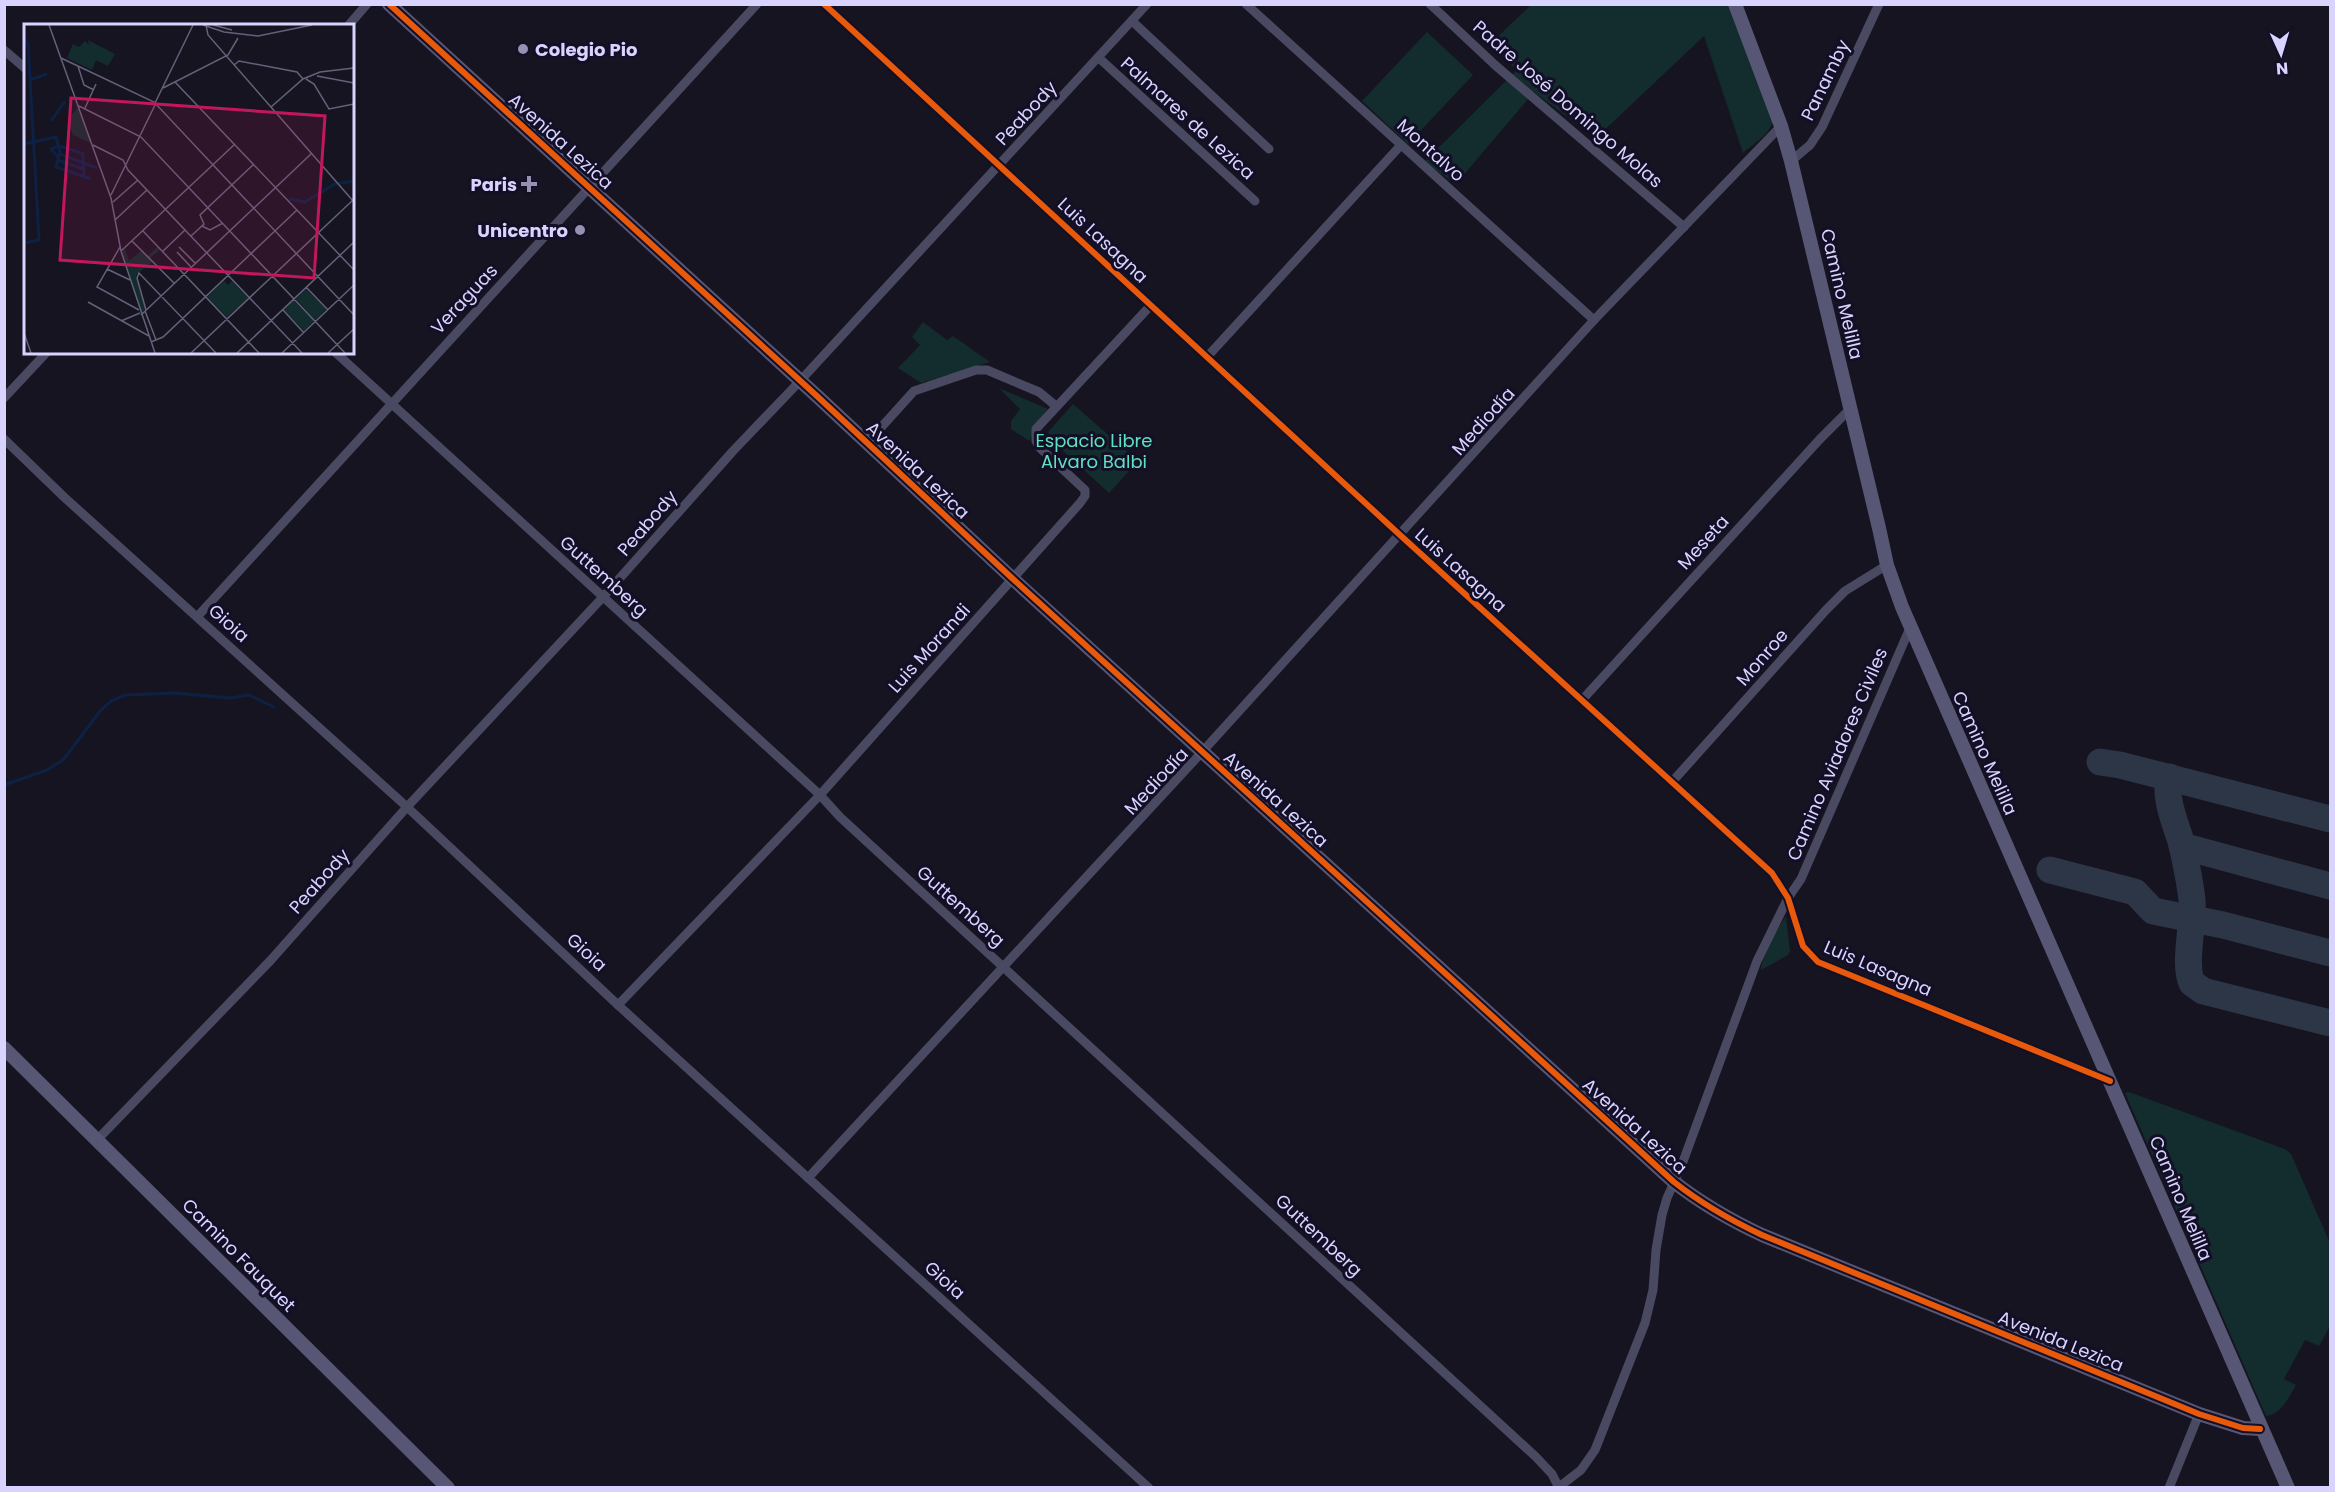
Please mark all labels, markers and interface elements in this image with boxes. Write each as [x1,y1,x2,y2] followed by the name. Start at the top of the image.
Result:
[1468,14,1668,194] street label: Padre José Domingo Molas
[24,24,354,354] inset map
[2251,24,2311,84] north arrow
[1795,35,1855,125] street label: Panamby
[535,37,637,62] place label: Colegio Pio
[516,42,530,56] marker: Colegio Pio
[1116,51,1260,185] street label: Palmares de Lezica
[2275,57,2289,80] text: N
[990,75,1062,151] street label: Peabody
[503,87,619,195] street label: Avenida Lezica
[1392,113,1470,187] street label: Montalvo
[470,172,517,197] place label: Paris
[522,177,536,191] marker: Paris
[1052,192,1154,288] street label: Luis Lasagna
[477,218,568,243] place label: Unicentro
[573,223,587,237] marker: Unicentro
[1815,226,1869,362] street label: Camino Melilla
[425,258,503,340] street label: Veraguas
[1446,382,1520,460] street label: Mediodía
[861,415,975,525] street label: Avenida Lezica
[1036,428,1152,474] park label: Espacio Libre Alvaro Balbi
[611,485,683,561] street label: Peabody
[1672,509,1734,575] street label: Meseta
[1410,522,1512,618] street label: Luis Lasagna
[555,530,653,622] street label: Guttemberg
[203,598,255,648] street label: Gioia
[882,598,976,698] street label: Luis Morandi
[1730,623,1794,691] street label: Monroe
[1781,644,1893,864] street label: Camino Aviadores Civiles
[1946,687,2024,819] street label: Camino Melilla
[1118,742,1194,820] street label: Mediodía
[1218,745,1334,853] street label: Avenida Lezica
[283,843,355,919] street label: Peabody
[912,860,1010,952] street label: Guttemberg
[561,927,613,977] street label: Gioia
[1820,934,1936,1002] street label: Luis Lasagna
[1577,1072,1693,1180] street label: Avenida Lezica
[2143,1132,2219,1264] street label: Camino Melilla
[1270,1188,1368,1282] street label: Guttemberg
[177,1193,301,1317] street label: Camino Fauquet
[919,1255,971,1305] street label: Gioia
[1995,1304,2127,1378] street label: Avenida Lezica

